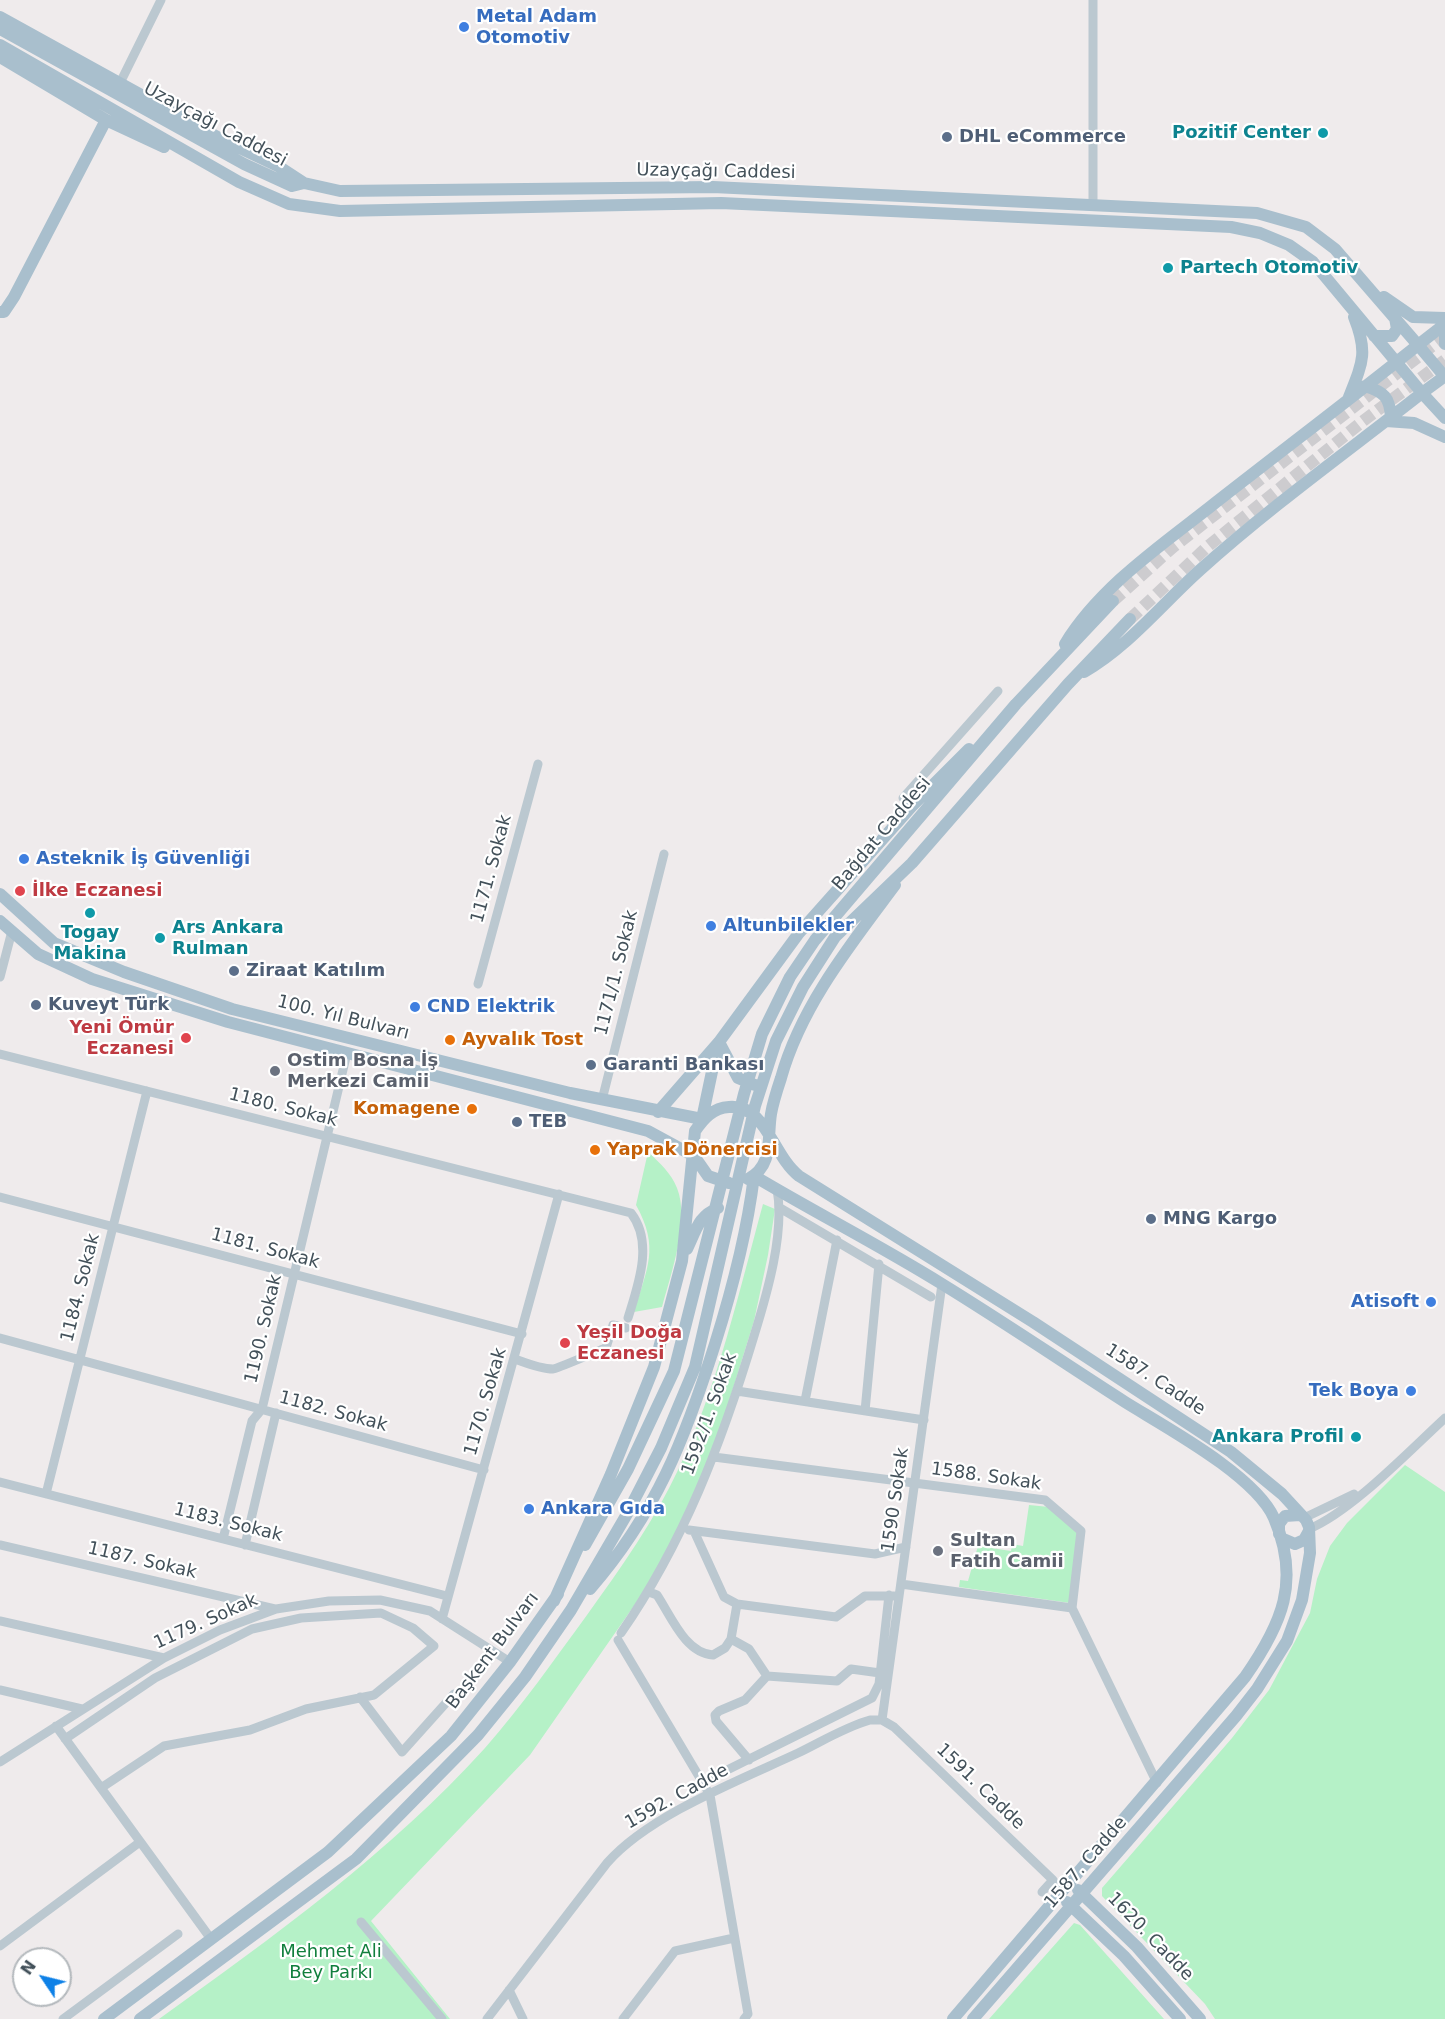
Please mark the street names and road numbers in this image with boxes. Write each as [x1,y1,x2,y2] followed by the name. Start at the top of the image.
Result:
[140,78,290,172] street label: Uzayçağı Caddesi
[636,160,796,184] street label: Uzayçağı Caddesi
[828,773,936,895] street label: Bağdat Caddesi
[467,812,517,926] street label: 1171. Sokak
[591,908,643,1038] street label: 1171/1. Sokak
[275,991,411,1045] street label: 100. Yıl Bulvarı
[226,1084,340,1132] street label: 1180. Sokak
[208,1224,322,1274] street label: 1181. Sokak
[57,1231,105,1345] street label: 1184. Sokak
[241,1272,287,1386] street label: 1190. Sokak
[1101,1340,1209,1420] street label: 1587. Cadde
[460,1346,512,1458] street label: 1170. Sokak
[678,1350,742,1478] street label: 1592/1. Sokak
[276,1387,390,1437] street label: 1182. Sokak
[878,1446,914,1554] street label: 1590 Sokak
[929,1459,1043,1495] street label: 1588. Sokak
[171,1499,285,1547] street label: 1183. Sokak
[85,1538,199,1584] street label: 1187. Sokak
[442,1588,544,1714] street label: Başkent Bulvarı
[151,1590,261,1654] street label: 1179. Sokak
[931,1739,1029,1835] street label: 1591. Cadde
[622,1760,732,1834] street label: 1592. Cadde
[1040,1813,1132,1913] street label: 1587. Cadde
[1102,1888,1198,1986] street label: 1620. Cadde

